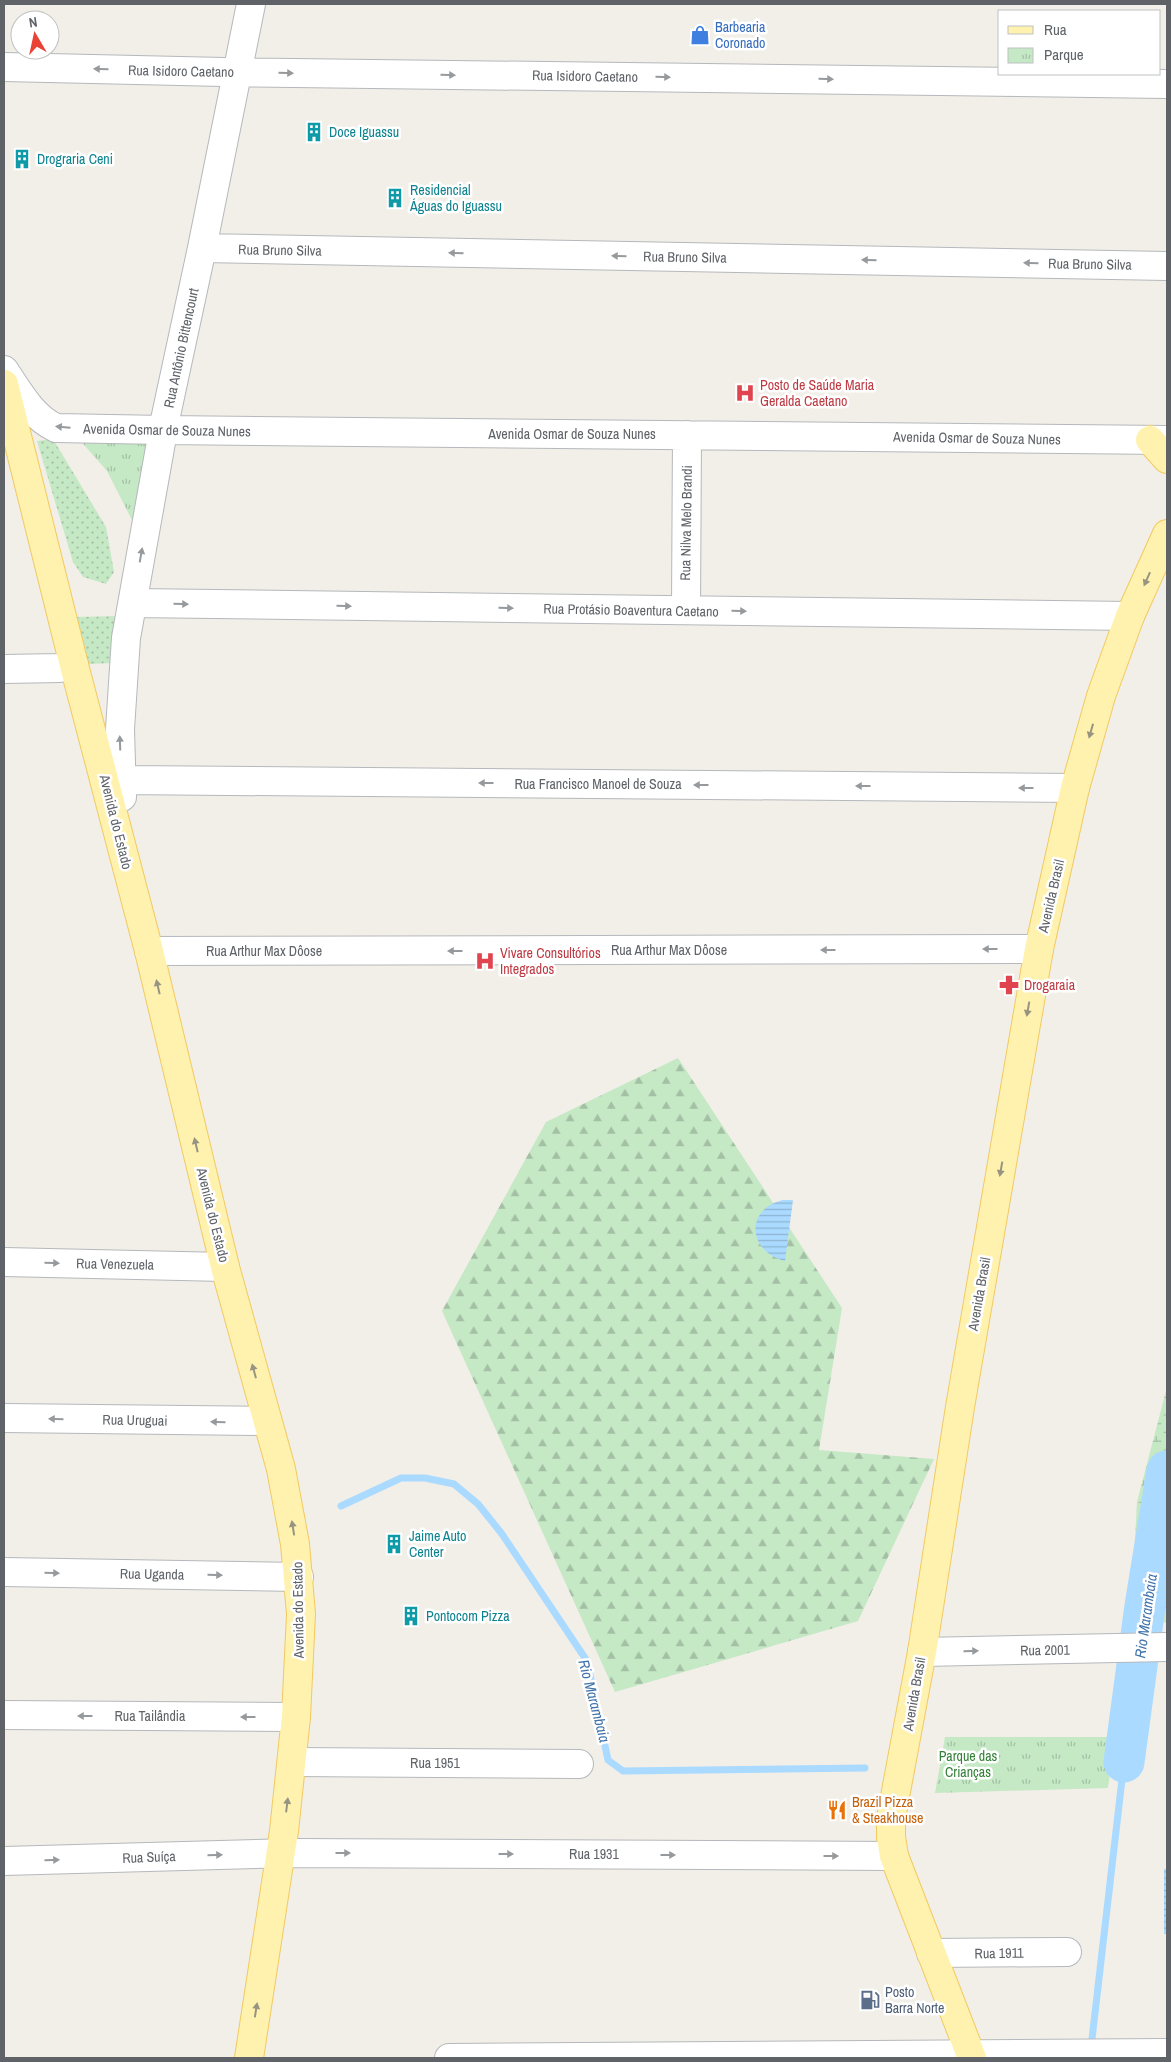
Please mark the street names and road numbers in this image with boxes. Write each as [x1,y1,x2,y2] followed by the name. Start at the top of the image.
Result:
[128,61,234,81] street label: Rua Isidoro Caetano
[532,66,638,86] street label: Rua Isidoro Caetano
[238,240,323,260] street label: Rua Bruno Silva
[643,247,728,267] street label: Rua Bruno Silva
[1048,254,1133,274] street label: Rua Bruno Silva
[160,287,202,409] street label: Rua Antônio Bittencourt
[82,420,251,440] street label: Avenida Osmar de Souza Nunes
[487,425,656,443] street label: Avenida Osmar de Souza Nunes
[892,428,1061,448] street label: Avenida Osmar de Souza Nunes
[676,465,696,581] street label: Rua Nilva Melo Brandi
[543,599,719,621] street label: Rua Protásio Boaventura Caetano
[95,772,136,871] street label: Avenida do Estado
[514,775,682,793] street label: Rua Francisco Manoel de Souza
[1034,858,1068,935] street label: Avenida Brasil
[611,941,727,959] street label: Rua Arthur Max Dôose
[206,942,322,960] street label: Rua Arthur Max Dôose
[192,1165,233,1264] street label: Avenida do Estado
[76,1254,155,1274] street label: Rua Venezuela
[963,1256,994,1333] street label: Avenida Brasil
[102,1410,168,1430] street label: Rua Uruguai
[288,1561,308,1660] street label: Avenida do Estado
[120,1564,185,1584] street label: Rua Uganda
[1020,1641,1071,1659] street label: Rua 2001
[898,1656,929,1733] street label: Avenida Brasil
[115,1707,186,1725] street label: Rua Tailândia
[410,1754,461,1772] street label: Rua 1951
[569,1845,620,1863] street label: Rua 1931
[122,1847,177,1867] street label: Rua Suíça
[974,1944,1024,1962] street label: Rua 1911

